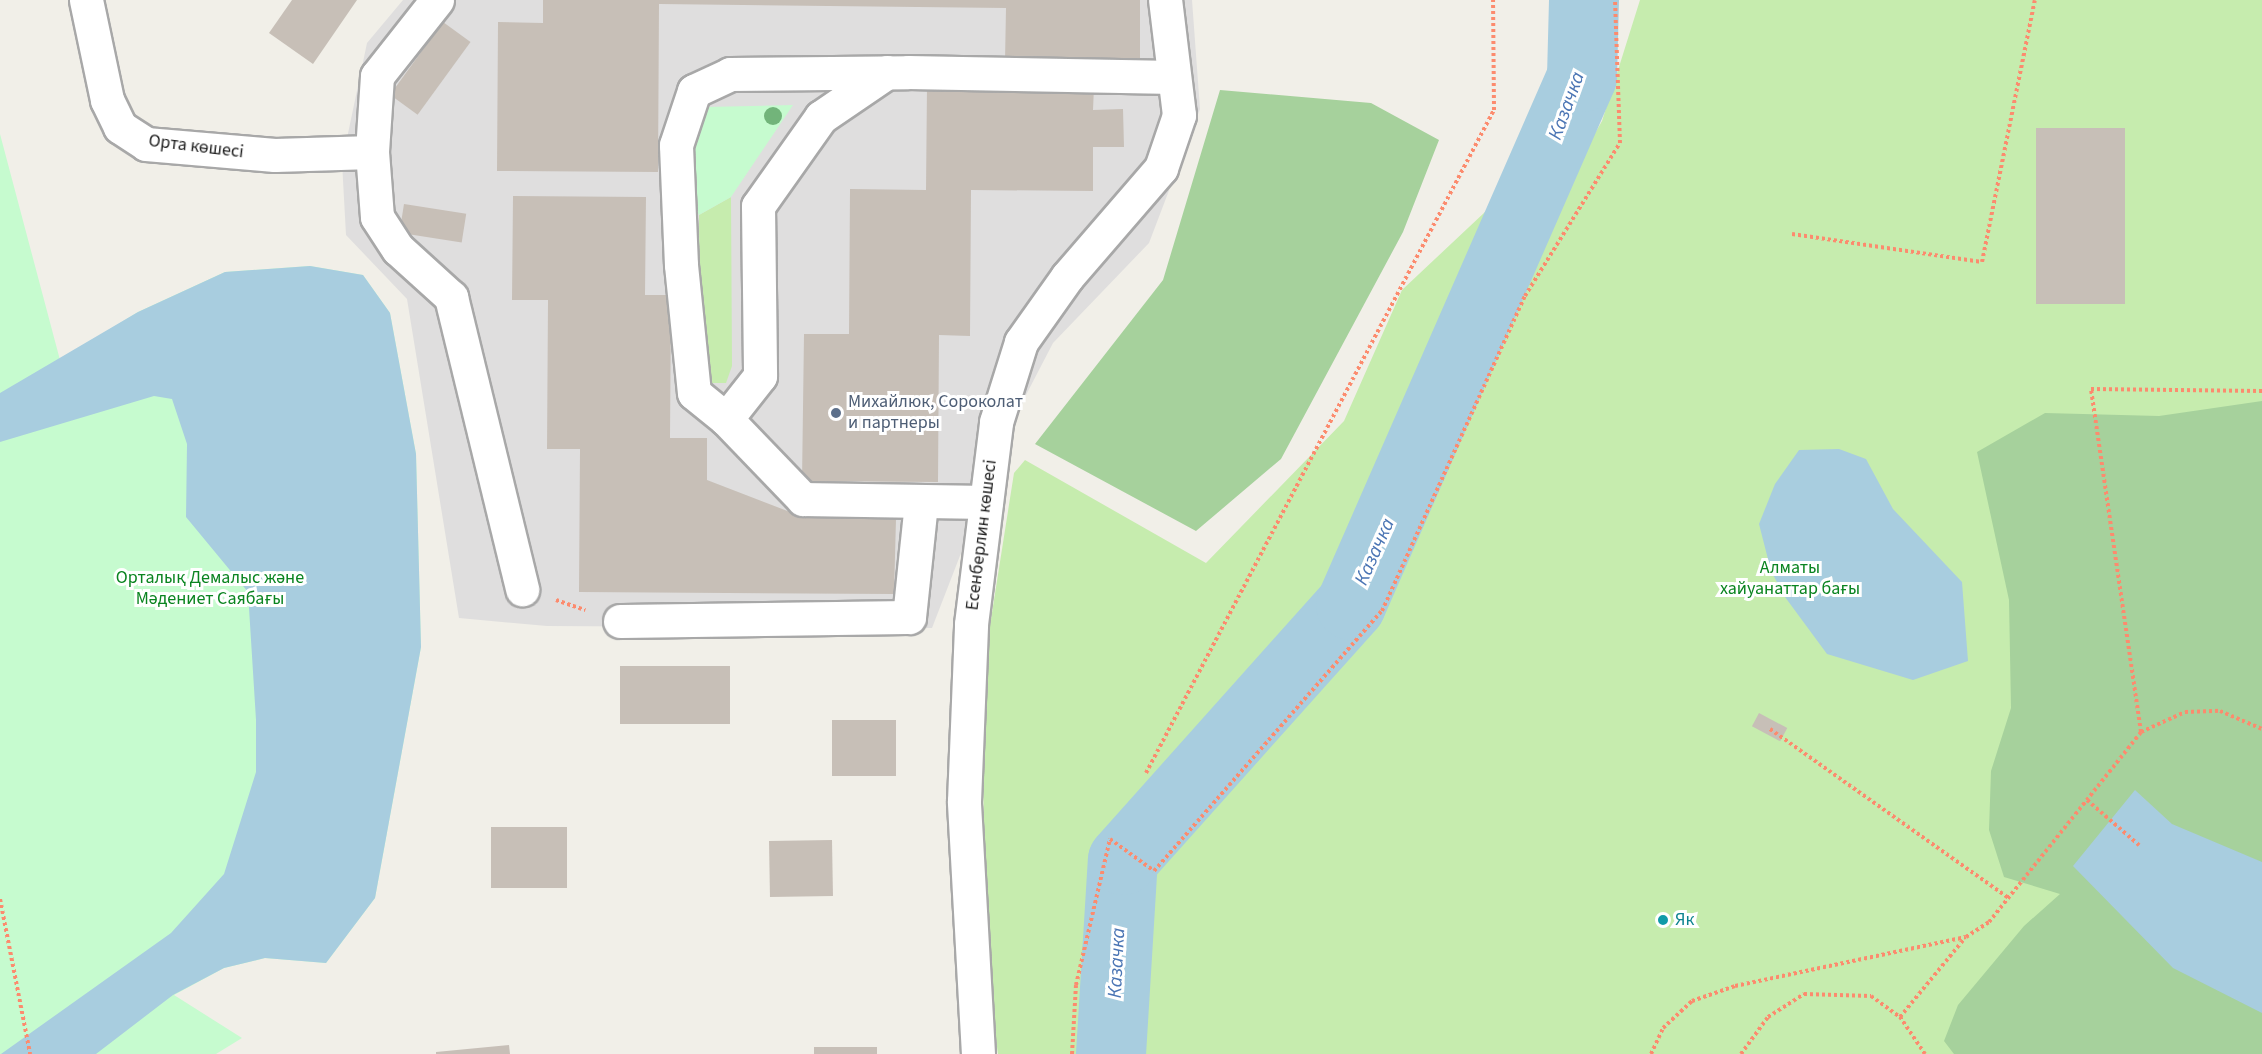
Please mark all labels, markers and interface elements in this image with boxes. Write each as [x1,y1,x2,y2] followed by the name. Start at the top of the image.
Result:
[1544,69,1590,143] water label: Казачка
[147,130,245,164] street label: Орта көшесі
[848,392,1023,434] place label: Михайлюк, Сороколат и партнеры
[829,406,843,420] marker: Михайлюк, Сороколат и партнеры
[962,458,1002,612] street label: Есенберлин көшесі
[1350,515,1400,589] water label: Казачка
[1720,558,1860,600] park label: Алматы хайуанаттар бағы
[116,568,304,610] park label: Орталық Демалыс және Мәдениет Саябағы
[1675,909,1694,931] place label: Як
[1656,913,1670,927] marker: Як
[1103,927,1131,999] water label: Казачка

